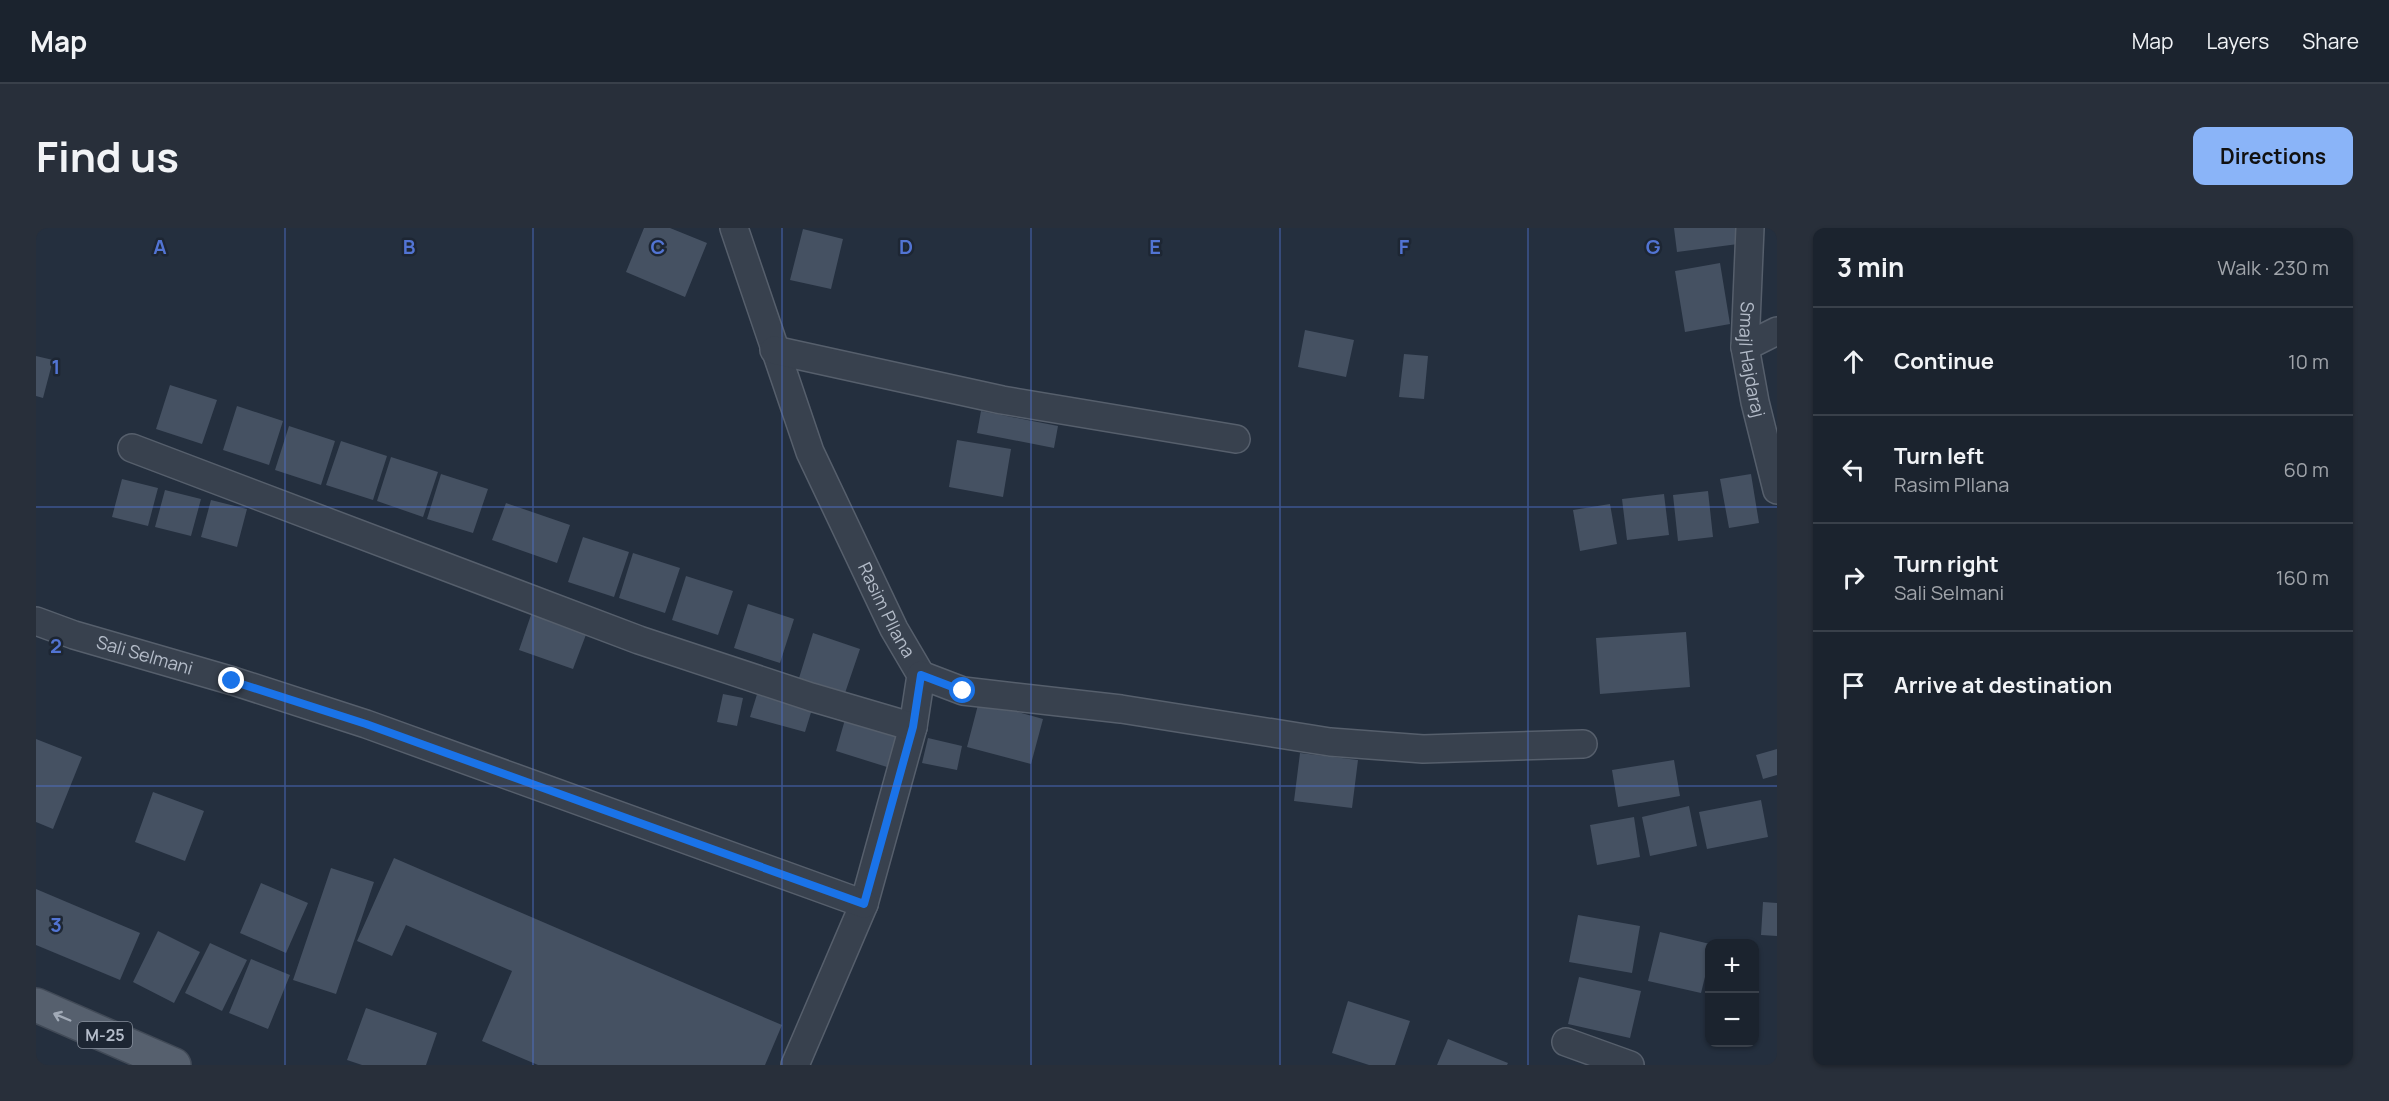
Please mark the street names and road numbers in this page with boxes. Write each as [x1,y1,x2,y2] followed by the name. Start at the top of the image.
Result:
[1734,301,1771,420] street label: Smajl Hajdaraj
[853,558,921,662] street label: Rasim Pllana
[94,629,196,680] street label: Sali Selmani
[78,1022,132,1048] road number: M-25

